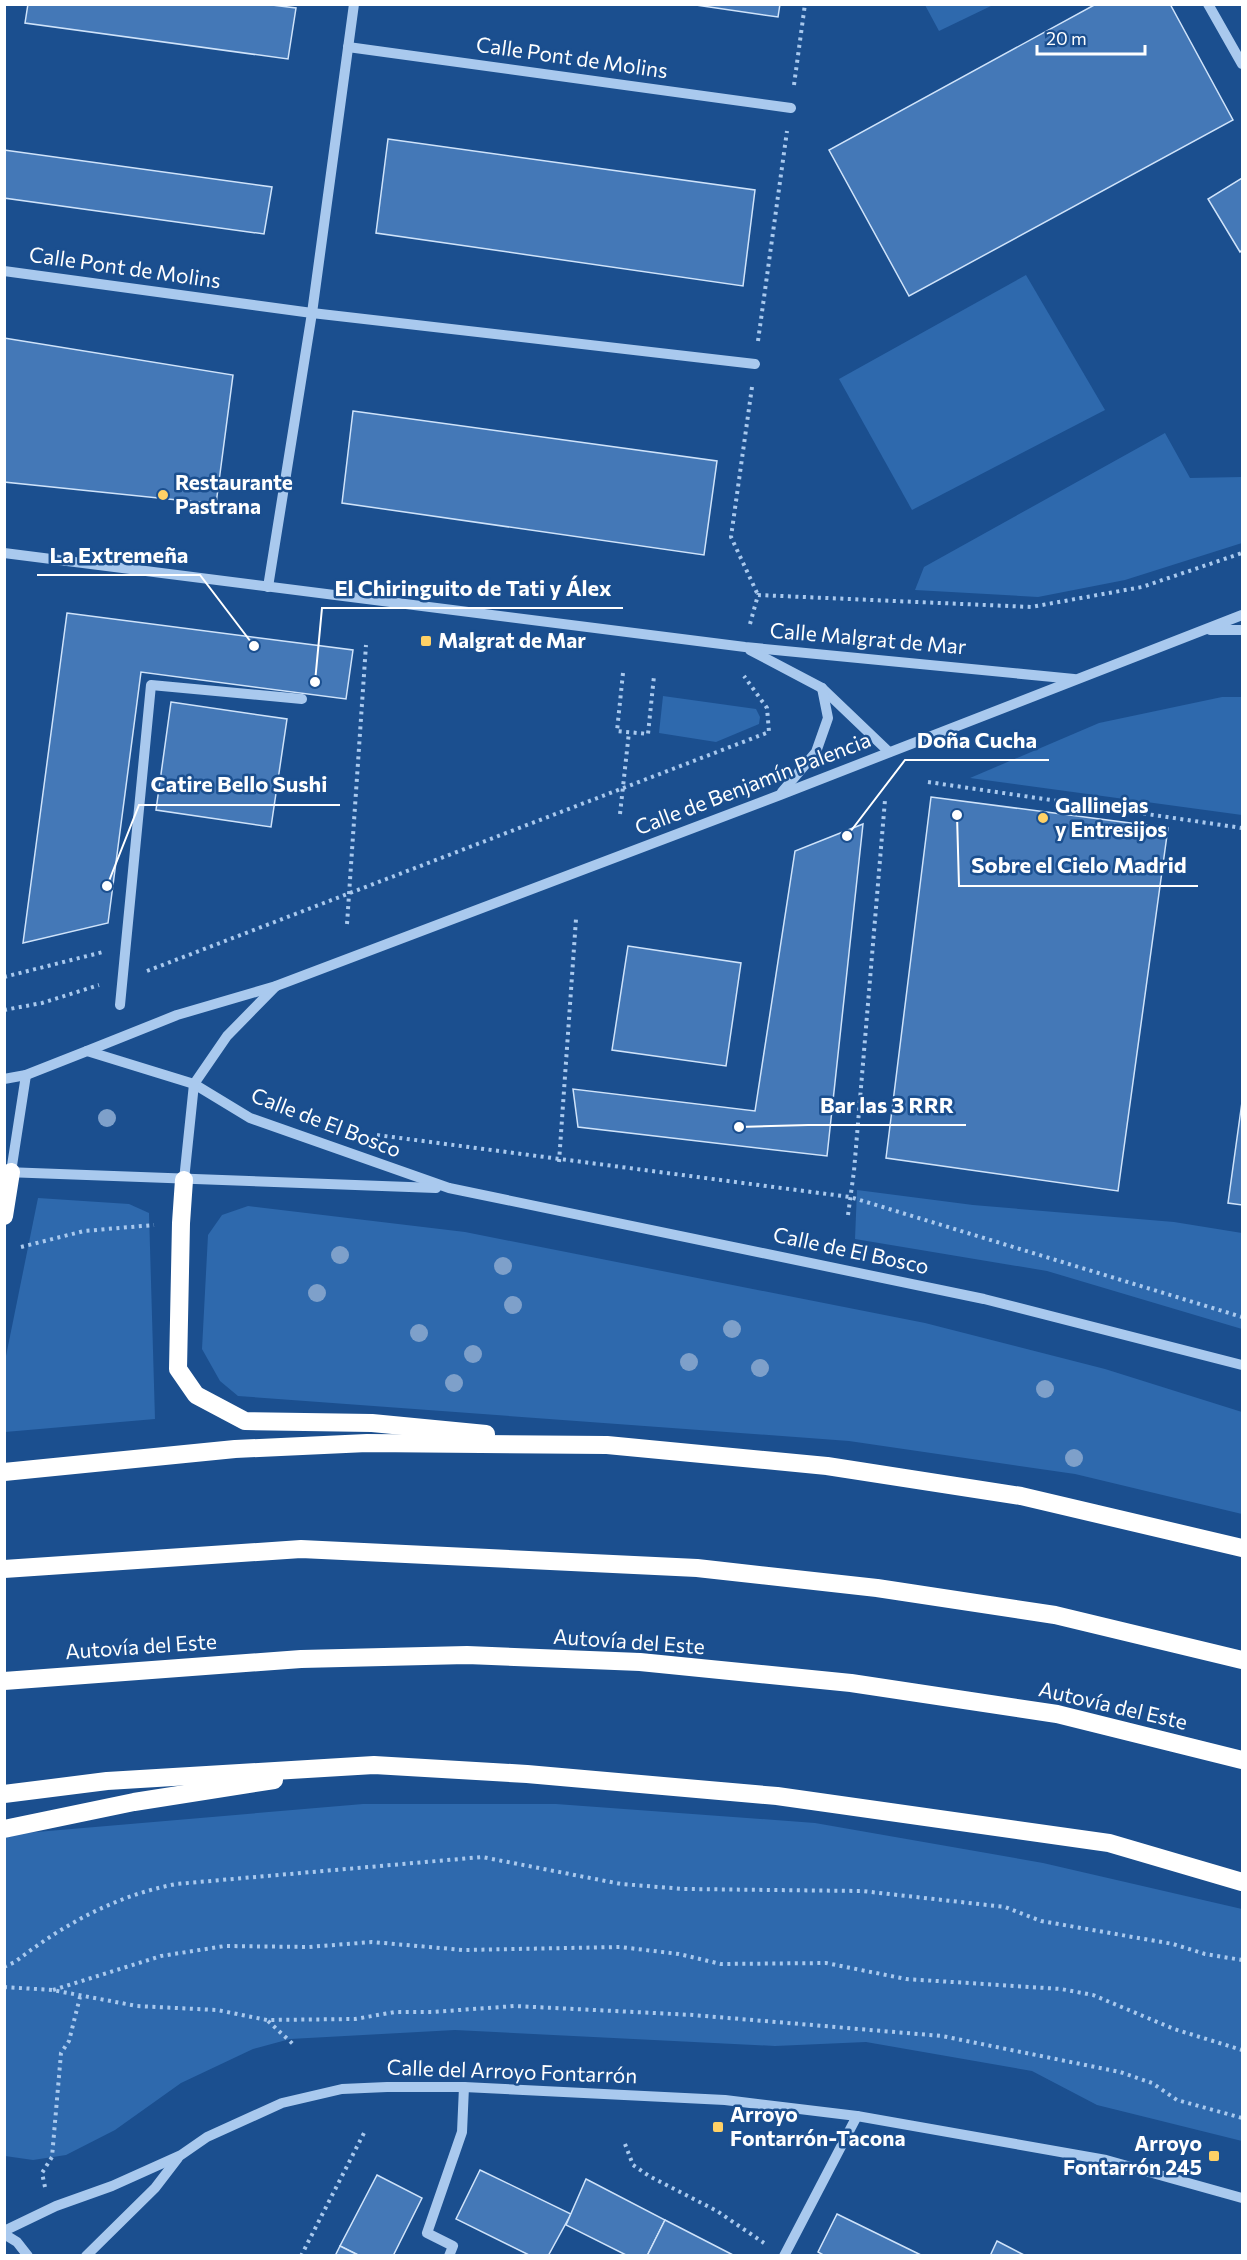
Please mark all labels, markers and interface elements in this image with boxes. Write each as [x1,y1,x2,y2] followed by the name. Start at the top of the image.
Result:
[1037,18,1145,56] scale bar
[1046,27,1087,49] text: 20 m
[475,31,670,82] street label: Calle Pont de Molins
[28,241,223,292] street label: Calle Pont de Molins
[175,469,293,518] place label: Restaurante Pastrana
[156,488,170,502] marker: Restaurante Pastrana
[37,535,200,575] callout: La Extremeña
[50,541,188,568] text: La Extremeña
[322,568,623,608] callout: El Chiringuito de Tati y Álex
[334,574,612,601] text: El Chiringuito de Tati y Álex
[769,616,967,659] street label: Calle Malgrat de Mar
[438,627,586,652] place label: Malgrat de Mar
[419,634,433,648] marker: Malgrat de Mar
[905,720,1049,760] callout: Doña Cucha
[631,726,874,839] street label: Calle de Benjamín Palencia
[917,726,1037,753] text: Doña Cucha
[139,765,340,805] callout: Catire Bello Sushi
[151,770,327,797] text: Catire Bello Sushi
[1055,792,1167,841] place label: Gallinejas y Entresijos
[1036,811,1050,825] marker: Gallinejas y Entresijos
[959,846,1198,886] callout: Sobre el Cielo Madrid
[971,851,1187,878] text: Sobre el Cielo Madrid
[248,1082,405,1162] street label: Calle de El Bosco
[808,1085,966,1125] callout: Bar las 3 RRR
[820,1091,954,1118] text: Bar las 3 RRR
[771,1221,931,1278] street label: Calle de El Bosco
[553,1623,706,1658] street label: Autovía del Este
[64,1628,217,1663] street label: Autovía del Este
[1037,1675,1190,1734] street label: Autovía del Este
[386,2054,638,2087] street label: Calle del Arroyo Fontarrón
[730,2101,906,2150] place label: Arroyo Fontarrón-Tacona
[711,2120,725,2134] marker: Arroyo Fontarrón-Tacona
[1063,2130,1202,2179] place label: Arroyo Fontarrón 245
[1207,2149,1221,2163] marker: Arroyo Fontarrón 245

